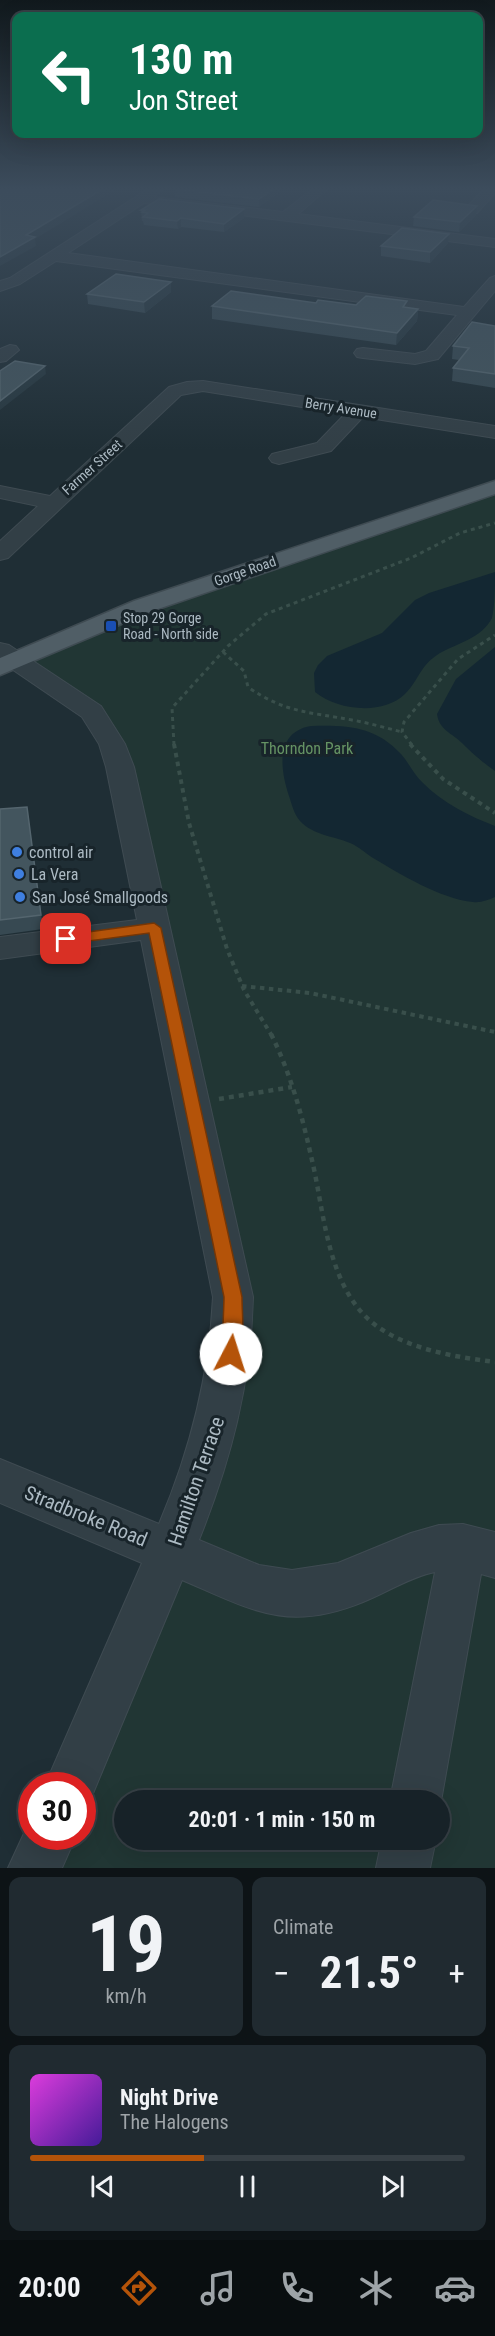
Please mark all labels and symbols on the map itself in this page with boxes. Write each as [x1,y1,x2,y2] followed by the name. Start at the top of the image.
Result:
[304,394,378,422] street label: Berry Avenue
[59,436,125,498] street label: Farmer Street
[212,553,278,589] street label: Gorge Road
[123,610,219,642] place label: Stop 29 Gorge Road - North side
[104,619,118,633] marker: Stop 29 Gorge Road - North side
[261,739,354,758] park label: Thorndon Park
[29,843,93,862] place label: control air
[10,845,24,859] marker: control air
[31,865,78,884] place label: La Vera
[12,867,26,881] marker: La Vera
[32,888,168,907] place label: San José Smallgoods
[13,890,27,904] marker: San José Smallgoods
[40,913,91,964] pin
[199,1322,263,1386] position arrow
[163,1413,229,1549] street label: Hamilton Terrace
[21,1480,151,1552] street label: Stradbroke Road
[18,1772,96,1850] speed limit sign: 30

